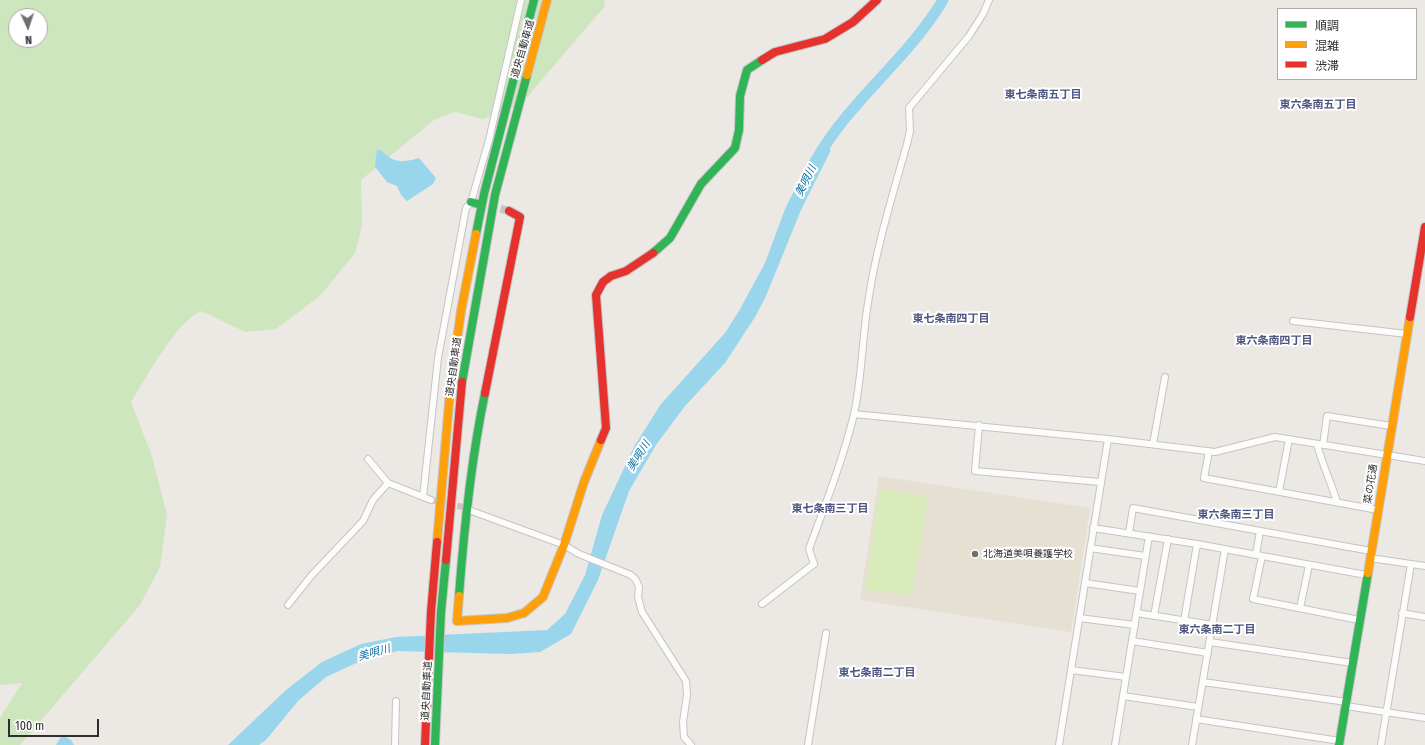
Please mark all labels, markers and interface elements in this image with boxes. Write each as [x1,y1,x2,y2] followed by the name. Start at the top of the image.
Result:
[8,8,48,48] north arrow
[1277,8,1417,80] legend
[509,19,537,79] street label: 道央自動車道
[1315,19,1339,33] text: 順調
[25,33,32,46] text: N
[1315,39,1339,53] text: 混雑
[1315,59,1339,73] text: 渋滞
[1005,88,1081,102] district label: 東七条南五丁目
[1280,98,1356,112] district label: 東六条南五丁目
[793,163,819,199] water label: 美唄川
[913,312,989,326] district label: 東七条南四丁目
[1236,334,1312,348] district label: 東六条南四丁目
[444,336,464,398] street label: 道央自動車道
[625,439,653,473] water label: 美唄川
[1362,463,1380,505] street label: 菜の花通
[792,502,868,516] district label: 東七条南三丁目
[1198,508,1274,522] district label: 東六条南三丁目
[983,548,1073,560] place label: 北海道美唄養護学校
[970,549,980,559] marker: 北海道美唄養護学校
[1179,623,1255,637] district label: 東六条南二丁目
[356,642,392,664] water label: 美唄川
[419,661,435,721] street label: 道央自動車道
[839,666,915,680] district label: 東七条南二丁目
[10,711,101,737] scale bar
[15,719,44,733] text: 100 m

